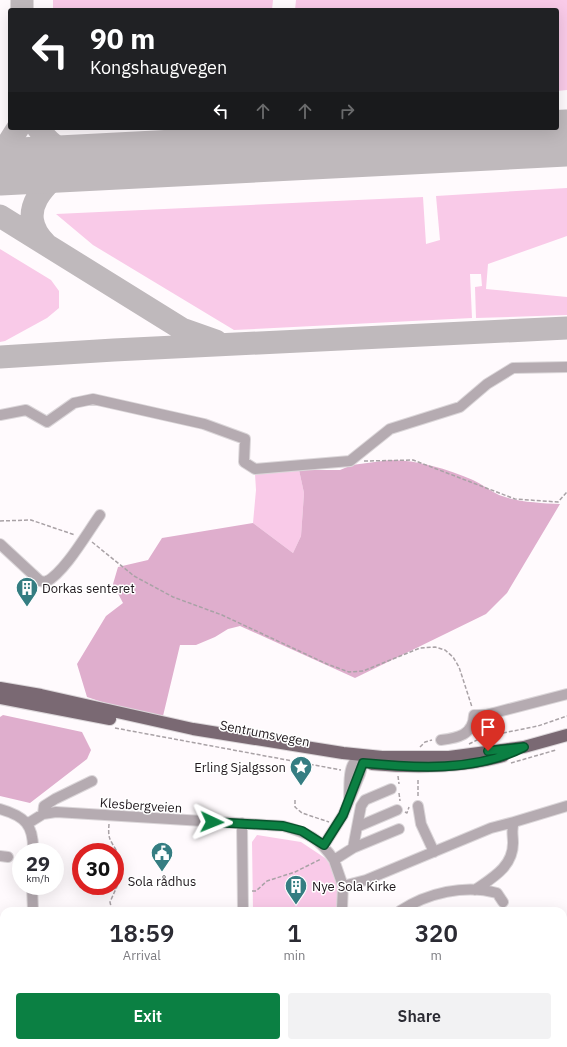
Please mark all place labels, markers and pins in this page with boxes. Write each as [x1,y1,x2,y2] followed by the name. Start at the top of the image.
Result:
[14,575,40,608] building icon: Dorkas senteret
[42,580,135,597] place label: Dorkas senteret
[471,710,505,751] pin
[288,754,314,787] place icon: Erling Sjalgsson
[194,759,286,776] place label: Erling Sjalgsson
[149,840,175,873] public building icon: Sola rådhus
[128,873,196,890] place label: Sola rådhus
[283,873,309,906] building icon: Nye Sola Kirke
[312,878,396,895] place label: Nye Sola Kirke

